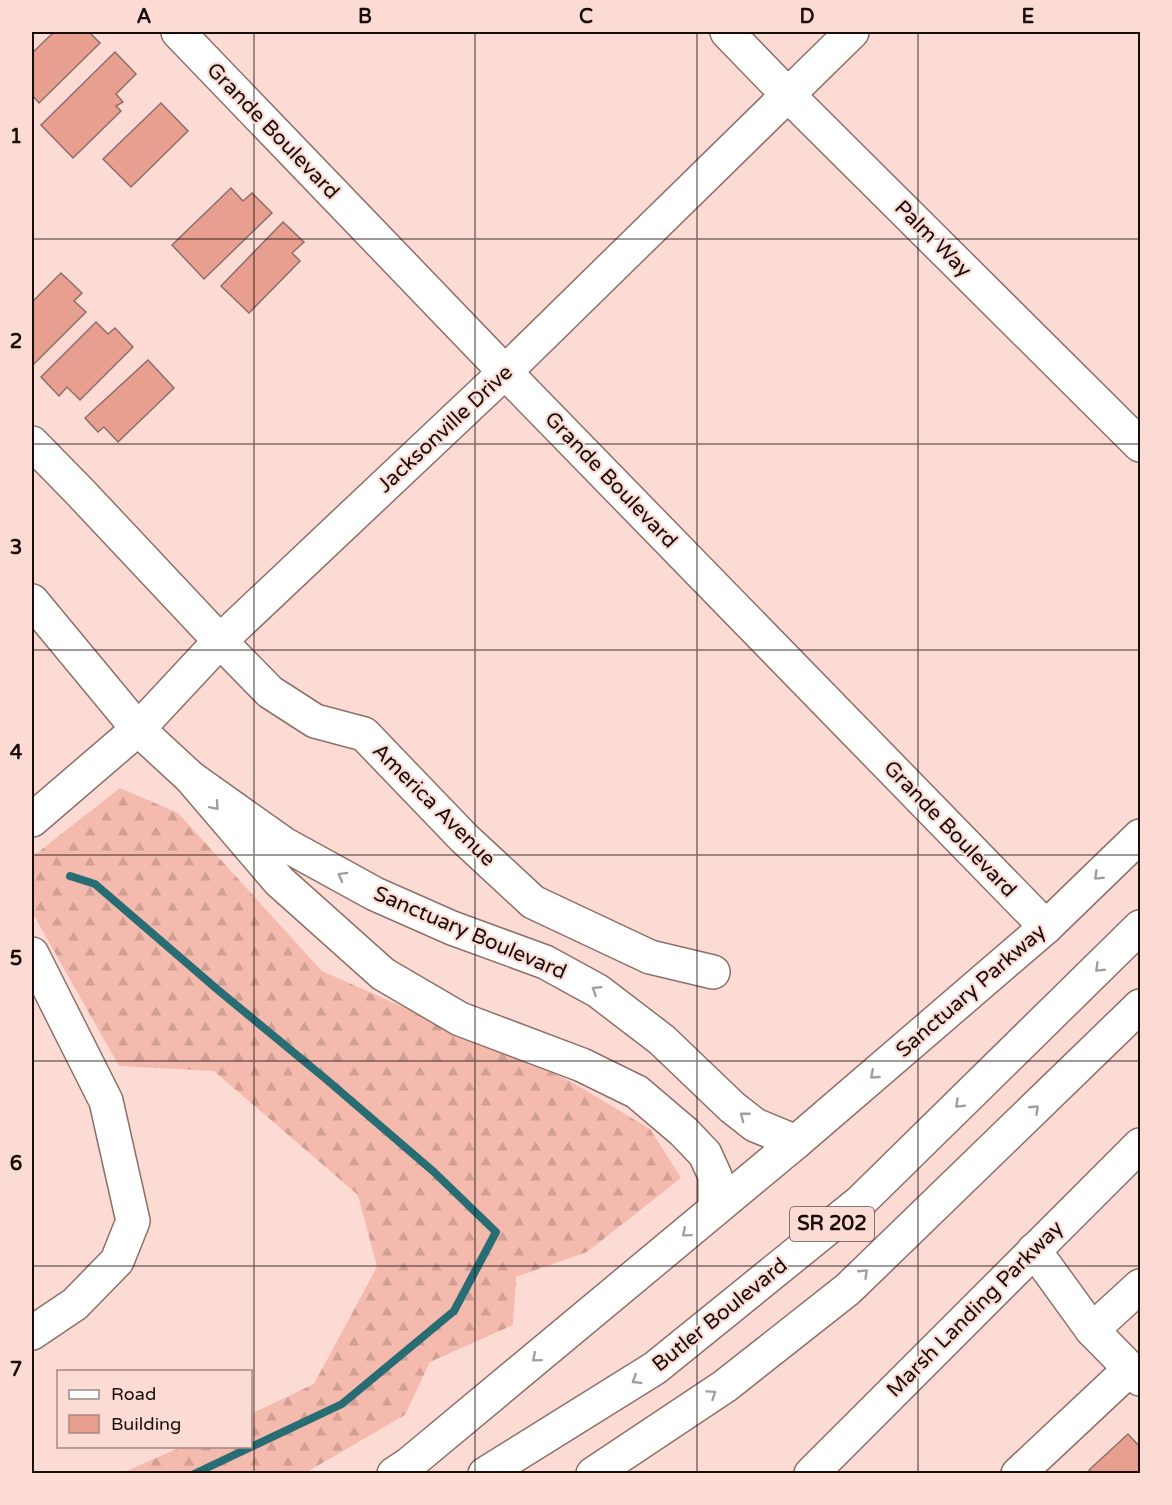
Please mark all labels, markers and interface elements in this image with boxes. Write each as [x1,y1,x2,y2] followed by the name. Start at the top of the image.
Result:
[137,5,152,29] text: A
[358,5,372,29] text: B
[579,5,593,29] text: C
[799,5,815,29] text: D
[1022,5,1035,29] text: E
[202,58,344,204] street label: Grande Boulevard
[10,125,22,149] text: 1
[889,195,977,283] street label: Palm Way
[10,330,22,354] text: 2
[372,360,518,498] street label: Jacksonville Drive
[540,407,682,553] street label: Grande Boulevard
[10,536,22,560] text: 3
[367,738,501,872] street label: America Avenue
[10,741,23,765] text: 4
[879,756,1021,902] street label: Grande Boulevard
[208,799,219,810] one-way arrow
[1095,869,1106,880] one-way arrow
[338,872,348,883] one-way arrow
[370,881,570,985] street label: Sanctuary Boulevard
[891,919,1051,1063] street label: Sanctuary Parkway
[10,947,22,971] text: 5
[1095,961,1105,972] one-way arrow
[591,987,602,998] one-way arrow
[870,1068,881,1079] one-way arrow
[956,1097,967,1108] one-way arrow
[1027,1105,1038,1116] one-way arrow
[740,1112,751,1123] one-way arrow
[10,1152,22,1176] text: 6
[790,1207,874,1241] road number: SR 202
[882,1216,1068,1402] street label: Marsh Landing Parkway
[682,1226,693,1237] one-way arrow
[647,1253,793,1377] street label: Butler Boulevard
[857,1270,868,1281] one-way arrow
[532,1351,543,1362] one-way arrow
[10,1358,22,1382] text: 7
[57,1370,252,1448] legend
[631,1373,642,1384] one-way arrow
[111,1383,156,1405] text: Road
[705,1391,716,1402] one-way arrow
[111,1413,181,1435] text: Building

